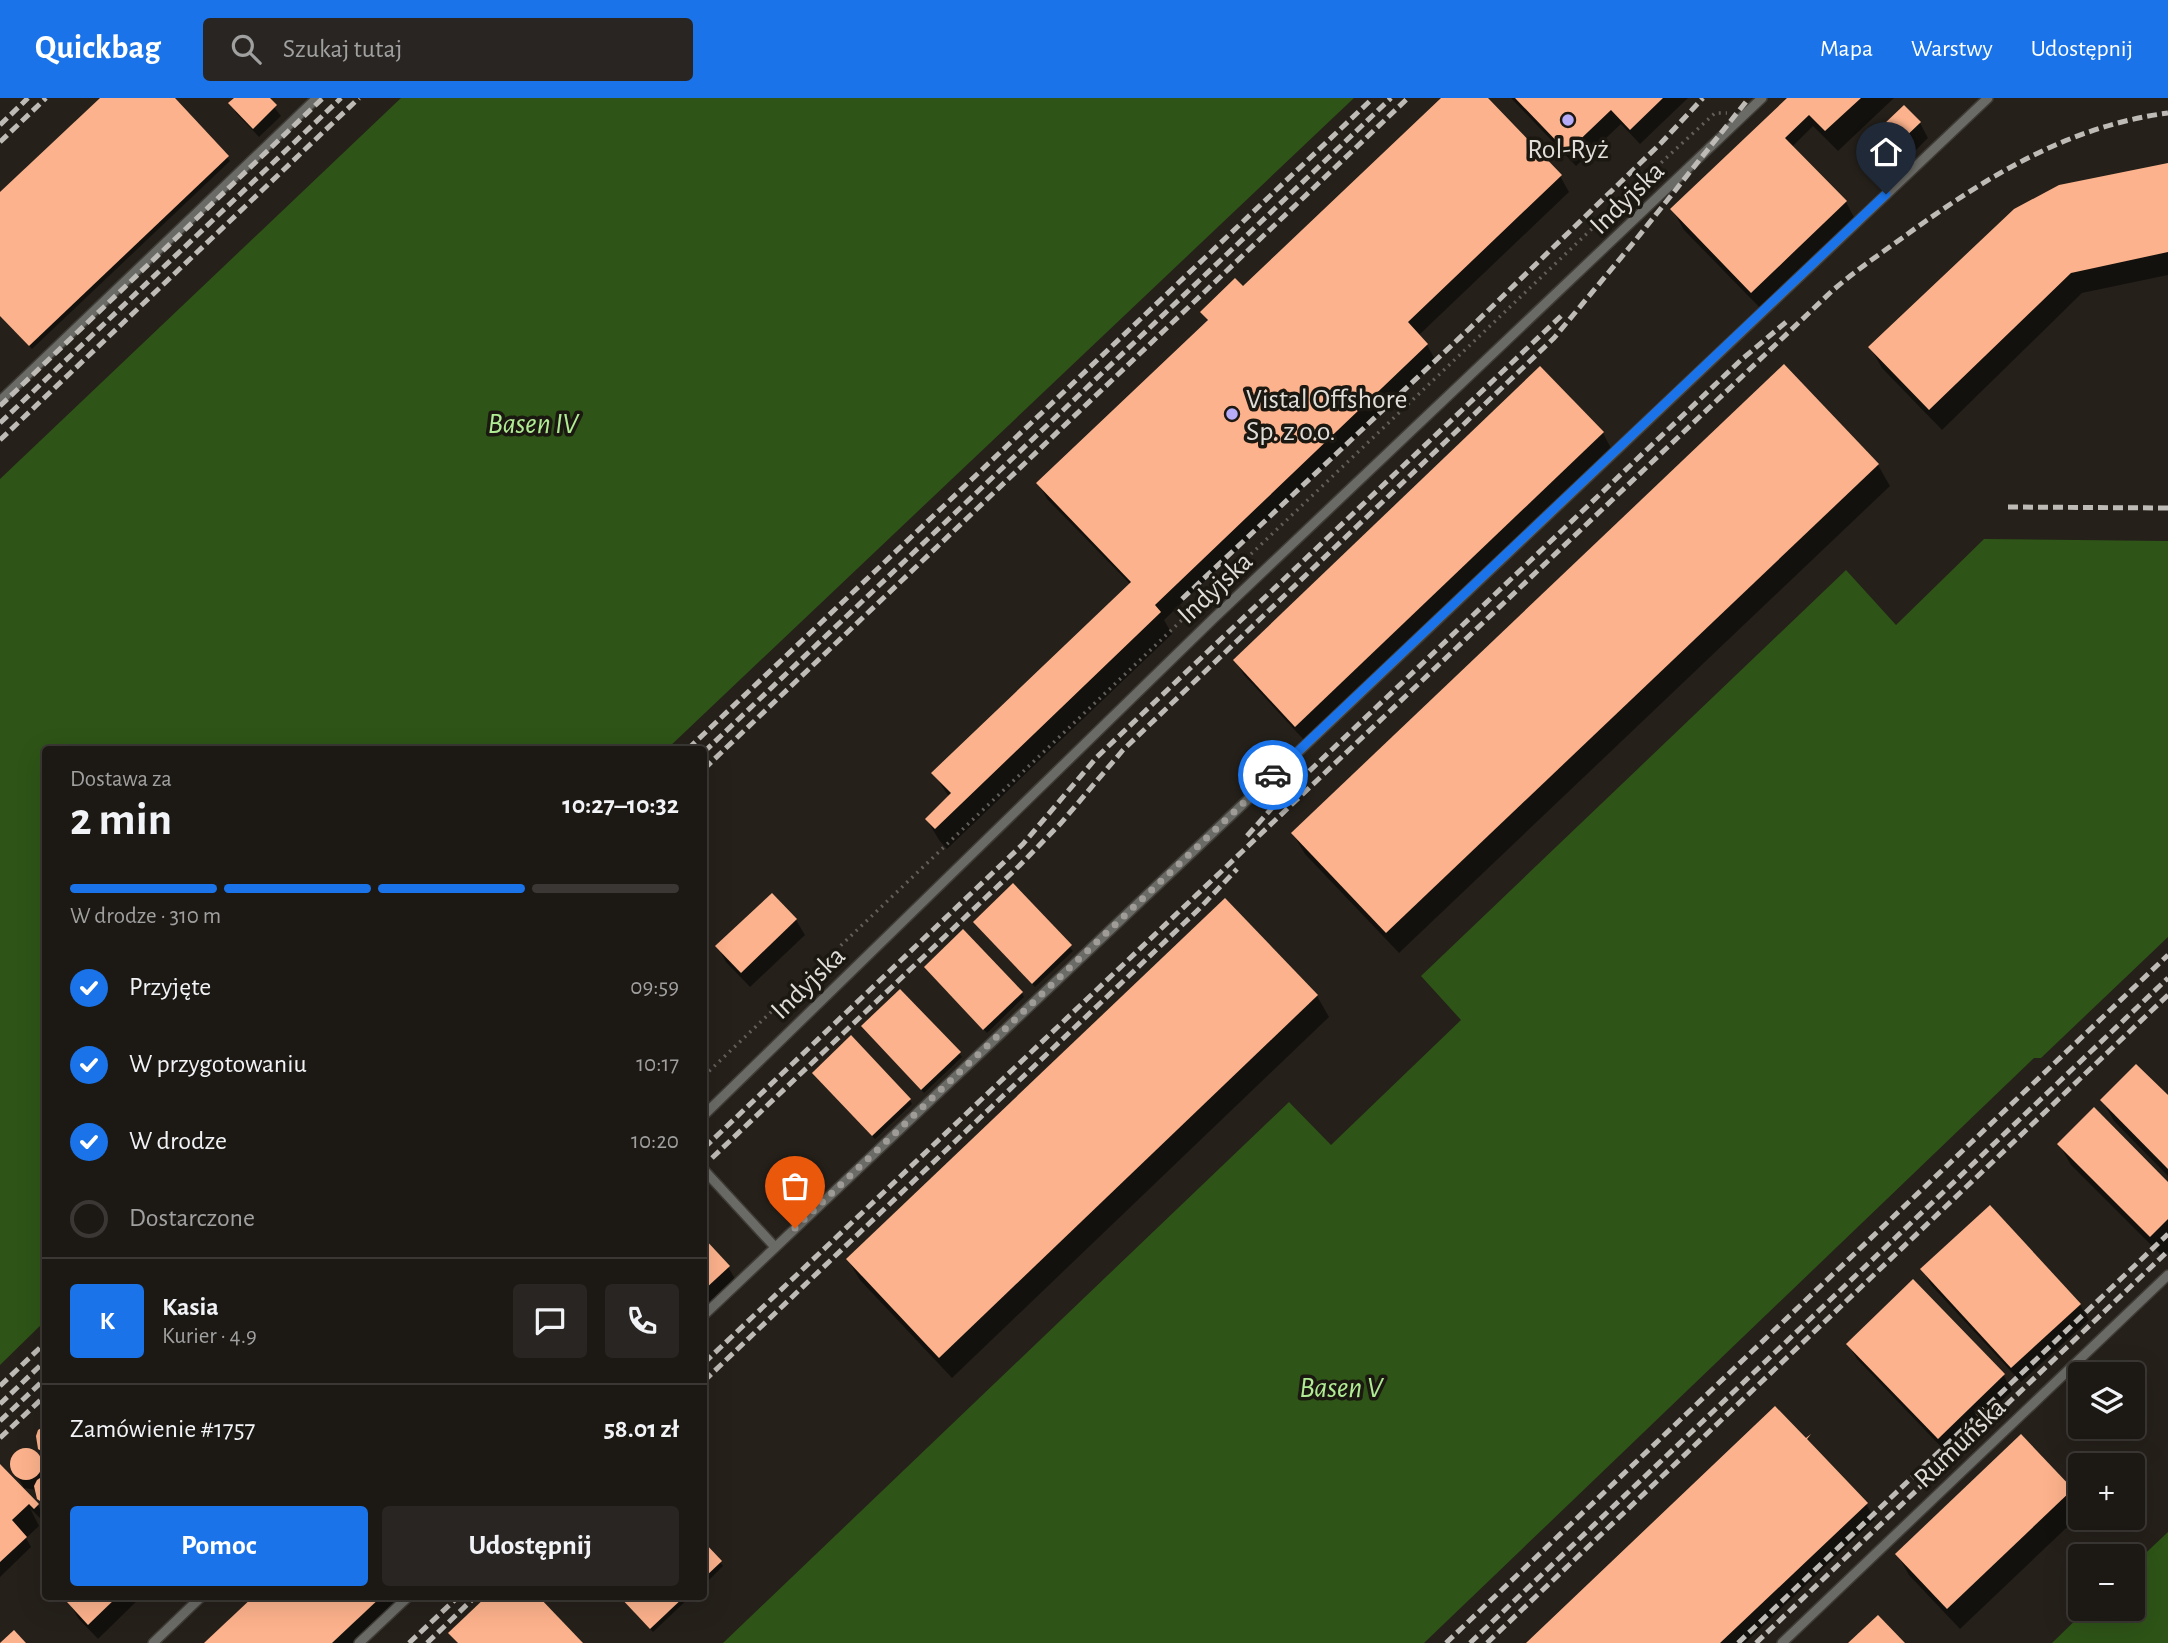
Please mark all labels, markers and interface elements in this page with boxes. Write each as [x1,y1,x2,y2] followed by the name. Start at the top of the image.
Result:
[203,18,693,81] search box
[227,30,265,68] icon: search
[35,32,161,65] text: Quickbag
[283,36,402,62] text: Szukaj tutaj
[1820,37,1873,61] text: Mapa
[1911,37,1993,61] text: Warstwy
[2031,37,2133,61] text: Udostępnij
[1560,112,1576,128] marker: Rol-Ryż
[1856,122,1916,194] pin
[1867,133,1905,171] icon: home
[1527,136,1609,164] place label: Rol-Ryż
[1585,157,1670,240] street label: Indyjska
[1246,386,1407,446] place label: Vistal Offshore Sp. z o.o.
[1224,406,1240,422] marker: Vistal Offshore Sp. z o.o.
[488,409,580,439] water label: Basen IV
[1173,547,1258,630] street label: Indyjska
[1238,740,1308,810] courier
[1254,756,1292,794] icon: car
[70,768,172,791] text: Dostawa za
[562,792,679,818] text: 10:27–10:32
[70,797,172,843] text: 2 min
[70,905,221,928] text: W drodze · 310 m
[766,942,851,1025] street label: Indyjska
[70,969,108,1007] icon: check
[129,974,211,1000] text: Przyjęte
[630,976,679,999] text: 09:59
[70,1046,108,1084] icon: check
[129,1051,307,1077] text: W przygotowaniu
[636,1053,679,1076] text: 10:17
[70,1123,108,1161] icon: check
[129,1128,227,1154] text: W drodze
[631,1130,679,1153] text: 10:20
[765,1156,825,1228] pin
[776,1167,814,1205] icon: bag
[129,1205,255,1231] text: Dostarczone
[513,1284,587,1358] button: chat
[605,1284,679,1358] button: phone
[162,1294,219,1320] text: Kasia
[99,1308,115,1334] text: K
[162,1325,257,1348] text: Kurier · 4.9
[2068,1362,2145,1621] map controls
[2068,1362,2145,1439] button: layers
[1299,1373,1385,1403] water label: Basen V
[1909,1393,2012,1494] street label: Rumuńska
[70,1416,255,1442] text: Zamówienie #1757
[604,1416,679,1442] text: 58.01 zł
[2068,1453,2145,1530] button: +
[70,1506,368,1586] button: Pomoc
[382,1506,679,1586] button: Udostępnij
[2068,1544,2145,1621] button: −

